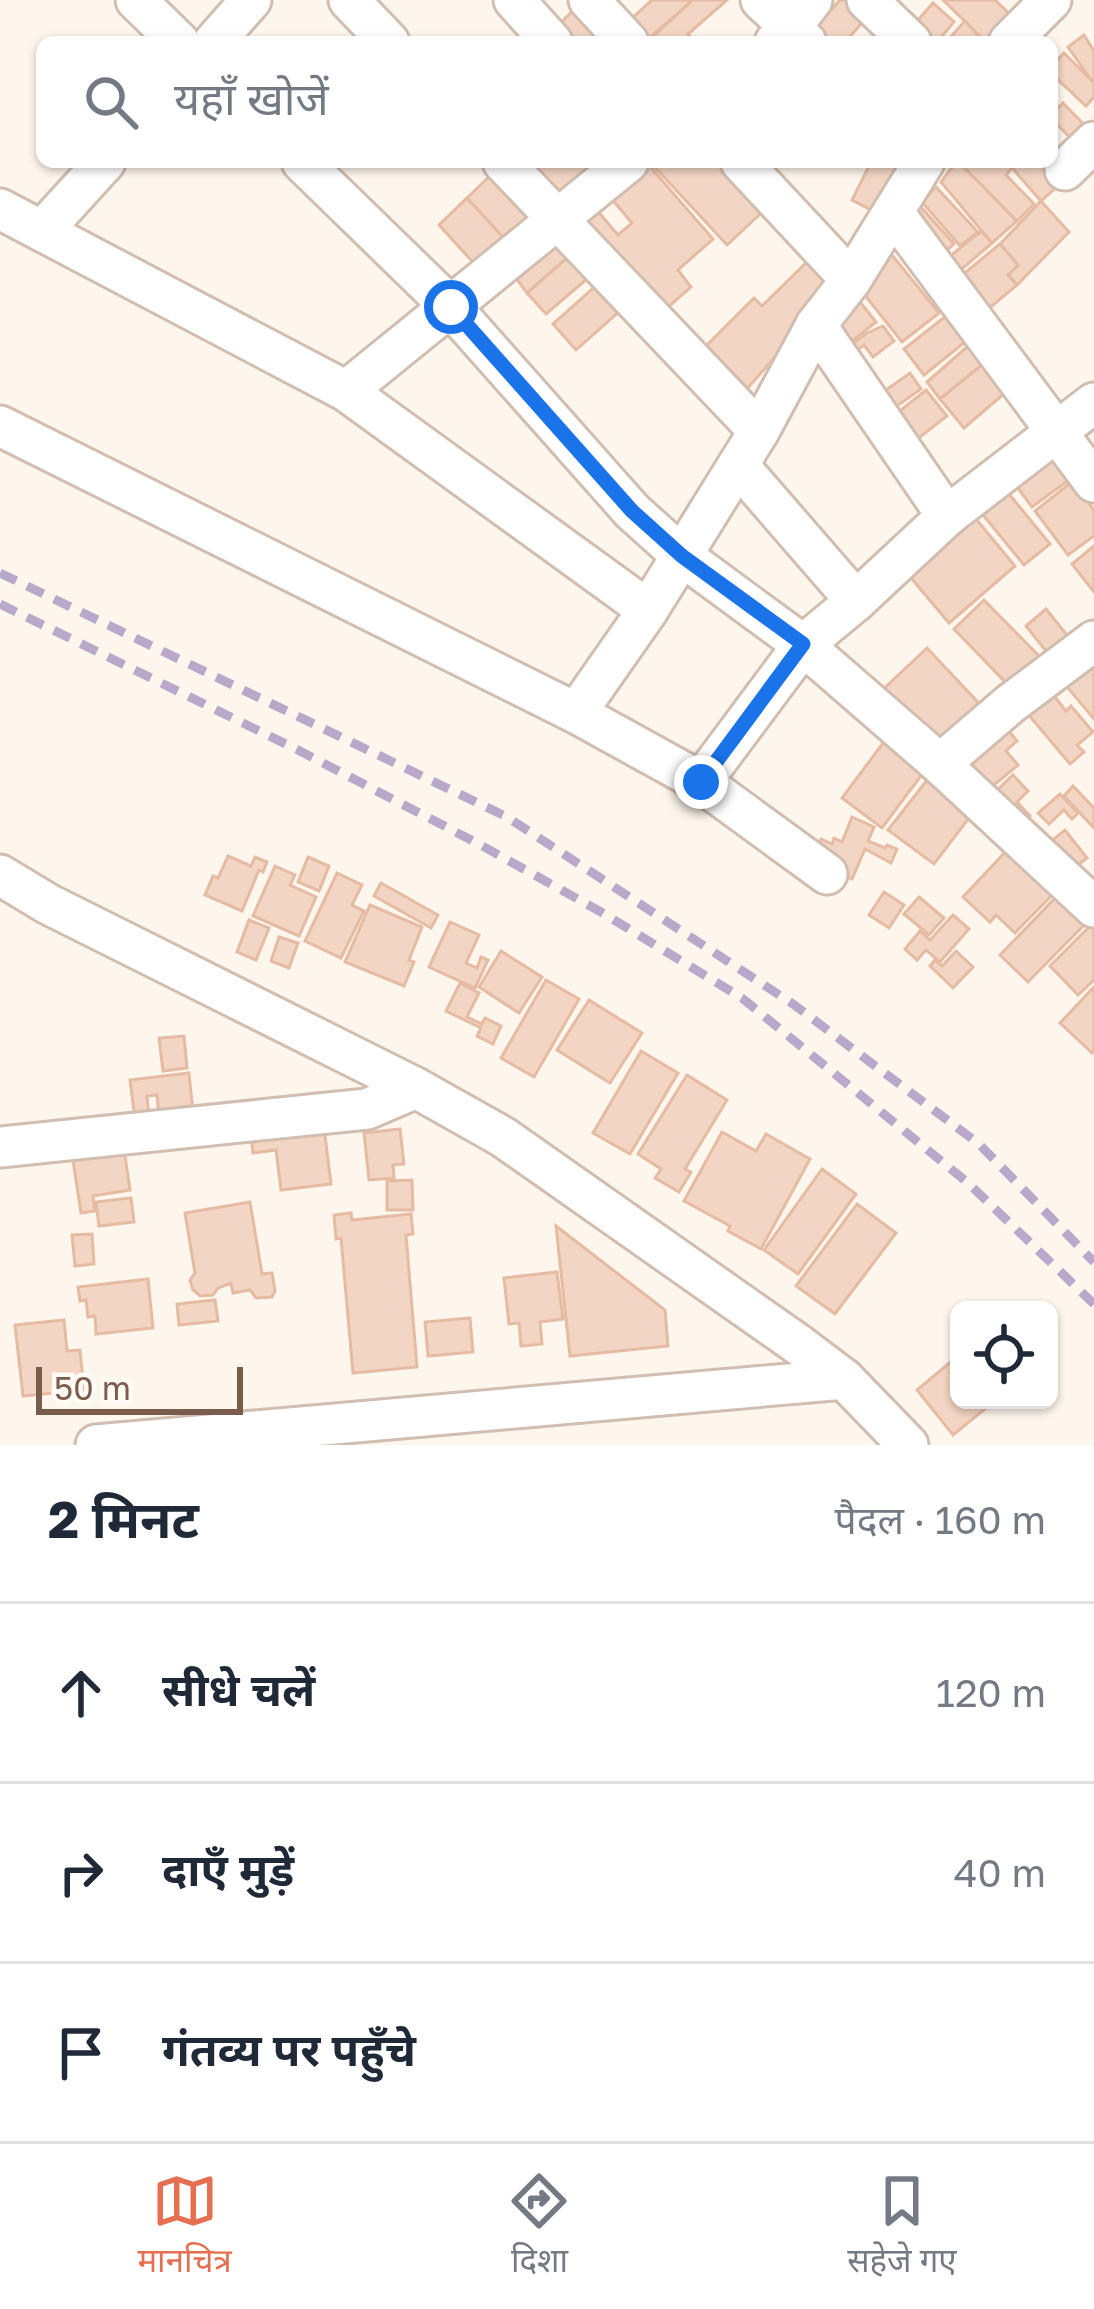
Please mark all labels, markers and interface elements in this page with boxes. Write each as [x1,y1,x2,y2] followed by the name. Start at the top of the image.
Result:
[36,36,1058,168] search box
[78,69,144,135] icon: search
[174,71,329,125] text: यहाँ खोजें
[424,280,478,334] route start
[674,755,728,809] route end
[950,1301,1058,1409] map controls
[950,1301,1058,1409] button: locate
[36,1361,243,1414] scale bar
[54,1368,131,1407] text: 50 m
[48,1488,199,1549] text: 2 मिनट
[835,1496,1046,1543] text: पैदल · 160 m
[48,1660,114,1726] icon: ahead
[162,1662,315,1716] text: सीधे चलें
[936,1669,1046,1716] text: 120 m
[48,1840,114,1906] icon: right
[162,1842,294,1896] text: दाएँ मुड़ें
[954,1849,1046,1896] text: 40 m
[48,2020,114,2086] icon: arrive
[162,2022,416,2076] text: गंतव्य पर पहुँचे
[137,2168,232,2285] tab: मानचित्र
[506,2168,572,2285] tab: दिशा
[847,2168,957,2285] tab: सहेजे गए

